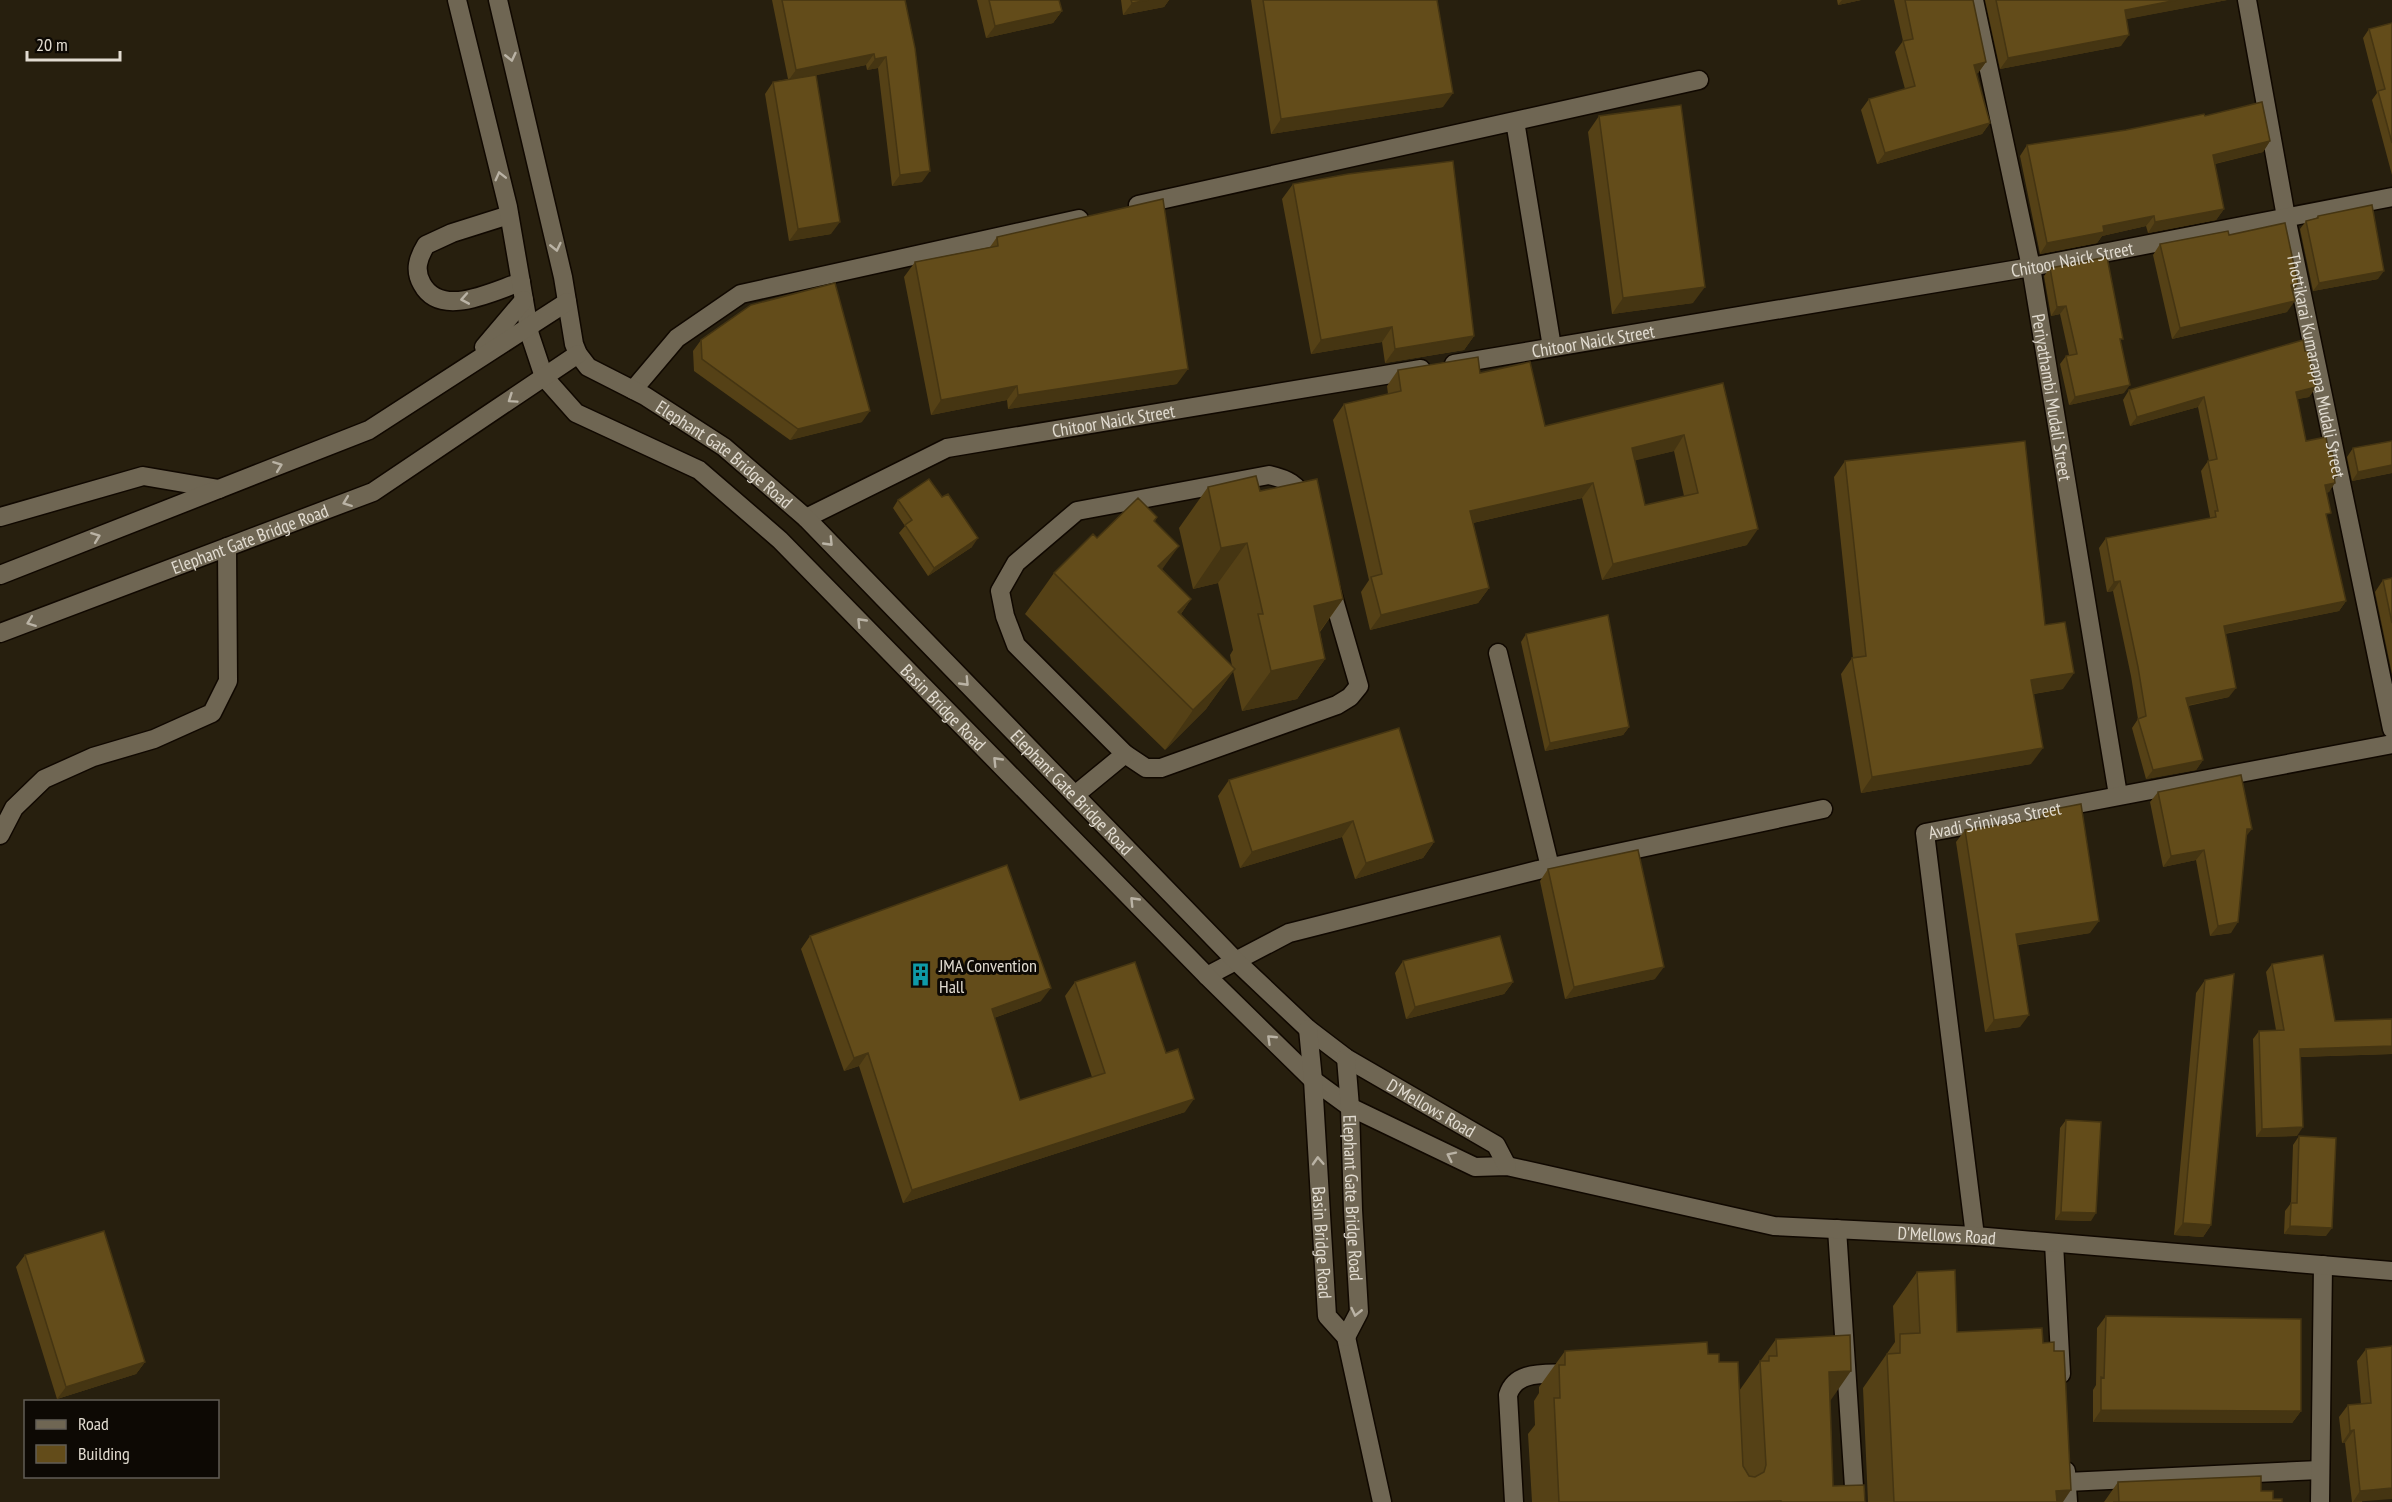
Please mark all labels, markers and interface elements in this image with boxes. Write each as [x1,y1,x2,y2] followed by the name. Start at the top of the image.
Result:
[27,24,120,62] scale bar
[36,33,68,56] text: 20 m
[504,52,517,62] one-way arrow
[495,172,508,182] one-way arrow
[2009,236,2135,282] street label: Chitoor Naick Street
[548,242,561,252] one-way arrow
[2282,251,2351,480] street label: Thottikarai Kumarappa Mudali Street
[460,292,470,305] one-way arrow
[2027,312,2078,482] street label: Periyathambi Mudali Street
[1530,319,1656,362] street label: Chitoor Naick Street
[508,391,518,403] one-way arrow
[652,395,798,513] street label: Elephant Gate Bridge Road
[1050,399,1176,442] street label: Chitoor Naick Street
[272,461,283,473] one-way arrow
[342,495,353,507] one-way arrow
[168,498,331,579] street label: Elephant Gate Bridge Road
[90,532,101,544] one-way arrow
[822,535,833,545] one-way arrow
[26,614,36,627] one-way arrow
[857,619,868,630] one-way arrow
[896,659,991,755] street label: Basin Bridge Road
[958,675,969,685] one-way arrow
[1006,724,1138,860] street label: Elephant Gate Bridge Road
[993,758,1004,768] one-way arrow
[1926,796,2063,844] street label: Avadi Srinivasa Street
[1130,897,1141,908] one-way arrow
[938,954,1037,998] place label: JMA Convention Hall
[908,962,934,988] building icon: JMA Convention Hall
[1268,1035,1278,1046] one-way arrow
[1383,1073,1480,1142] street label: D'Mellows Road
[1339,1114,1369,1281] street label: Elephant Gate Bridge Road
[1447,1151,1458,1163] one-way arrow
[1311,1156,1324,1165] one-way arrow
[1308,1186,1337,1299] street label: Basin Bridge Road
[1897,1221,1997,1249] street label: D'Mellows Road
[1350,1307,1363,1317] one-way arrow
[24,1400,219,1478] legend
[78,1412,109,1435] text: Road
[78,1442,130,1465] text: Building

